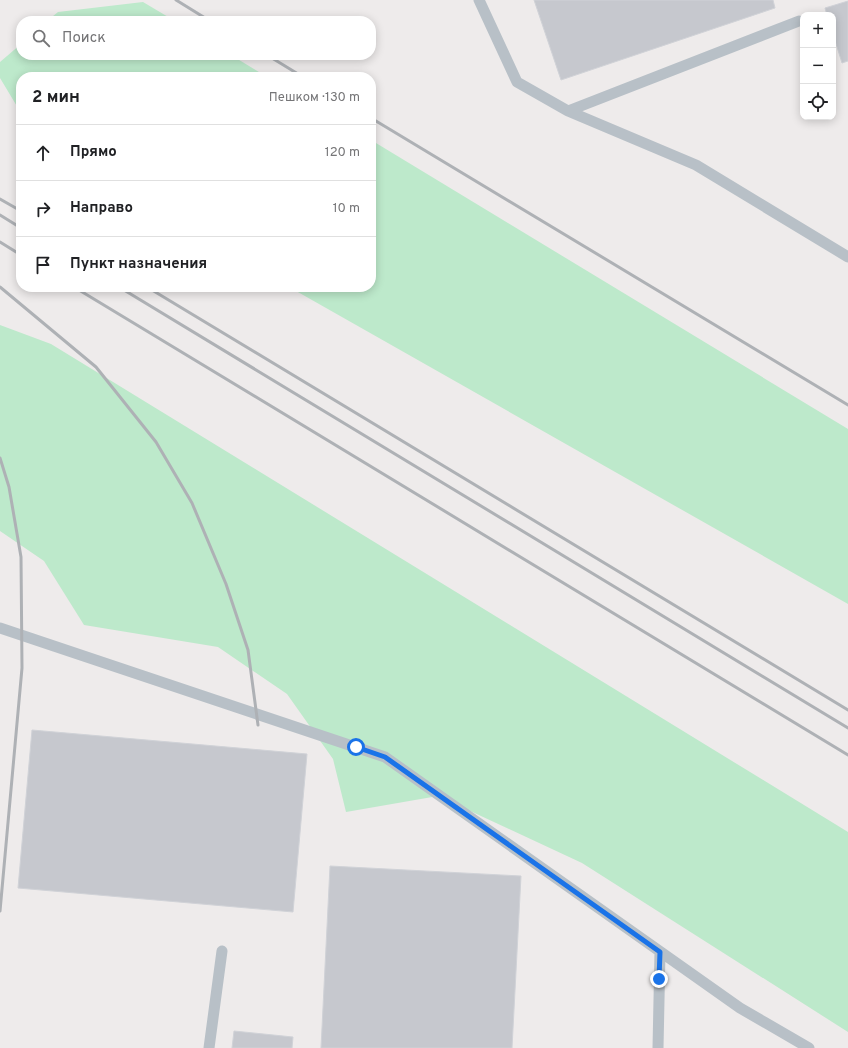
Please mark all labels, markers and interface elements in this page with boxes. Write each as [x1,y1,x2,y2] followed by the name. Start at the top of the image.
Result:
[800,12,836,120] map controls
[800,12,836,48] button: +
[16,16,376,60] search box
[30,27,52,49] icon: search
[62,29,106,48] text: Поиск
[800,48,836,84] button: −
[800,84,836,120] button: locate
[32,87,80,109] text: 2 мин
[269,90,360,106] text: Пешком · 130 m
[32,142,54,164] icon: ahead
[70,143,117,162] text: Прямо
[325,145,360,161] text: 120 m
[32,198,54,220] icon: right
[70,199,133,218] text: Направо
[333,201,360,217] text: 10 m
[32,254,54,276] icon: arrive
[70,255,207,274] text: Пункт назначения
[347,738,365,756] route start
[650,970,668,988] route end

